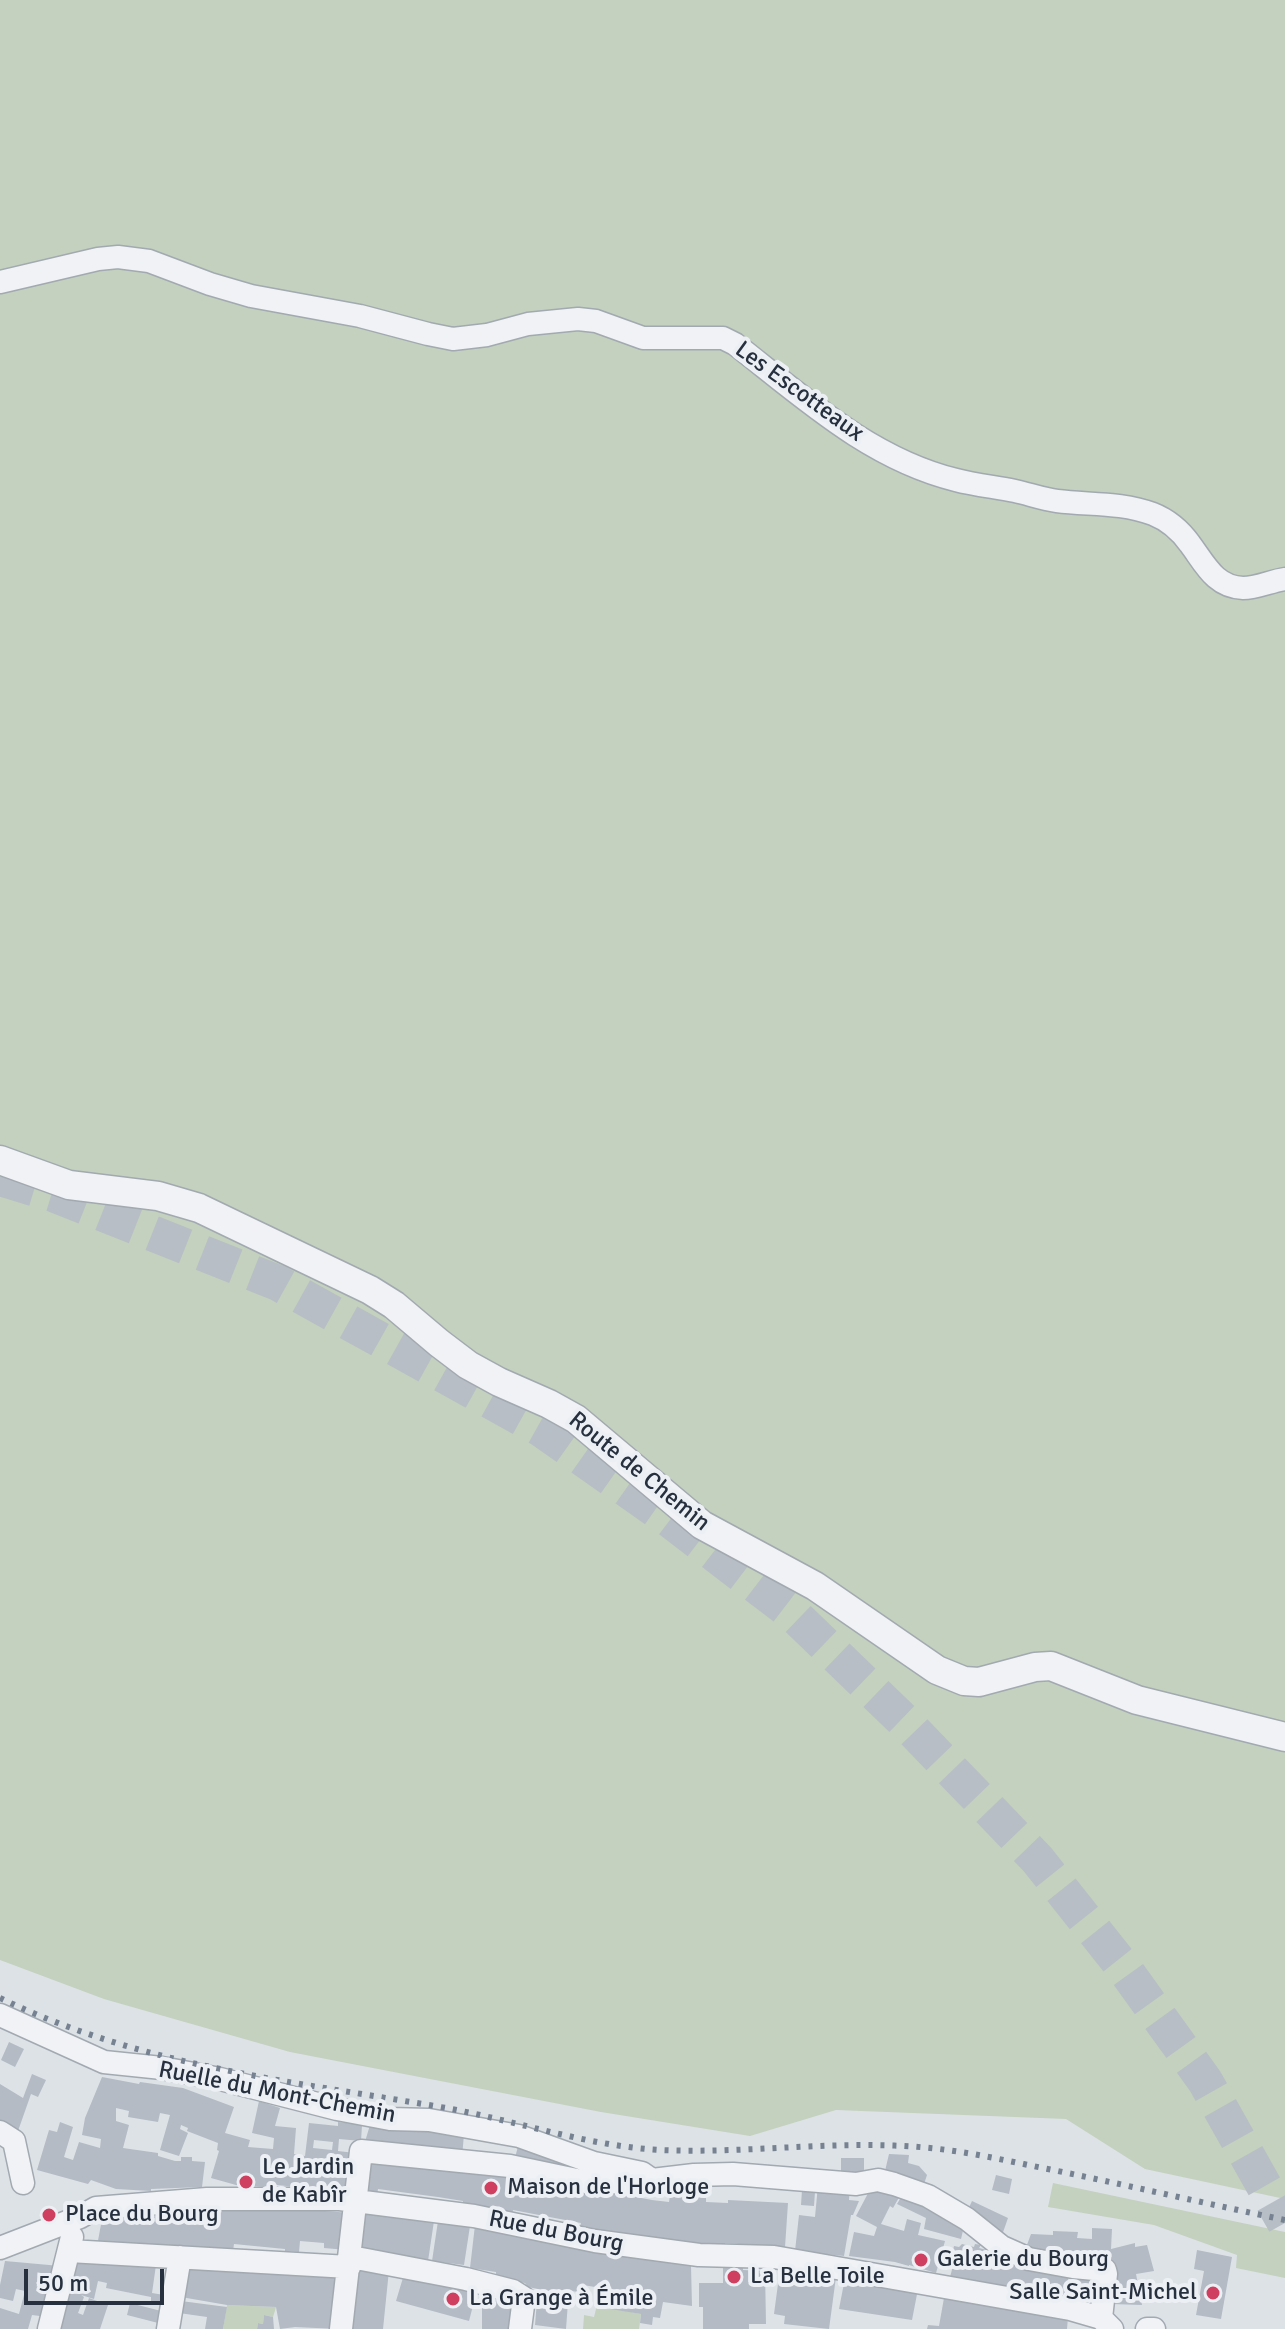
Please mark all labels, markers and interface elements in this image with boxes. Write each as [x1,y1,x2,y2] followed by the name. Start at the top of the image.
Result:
[729,336,869,448] street label: Les Escotteaux
[563,1406,715,1538] street label: Route de Chemin
[156,2056,398,2130] street label: Ruelle du Mont-Chemin
[262,2154,354,2210] place label: Le Jardin de Kabîr
[237,2173,255,2191] marker: Le Jardin de Kabîr
[507,2174,709,2202] place label: Maison de l'Horloge
[482,2179,500,2197] marker: Maison de l'Horloge
[65,2201,219,2229] place label: Place du Bourg
[486,2205,626,2259] street label: Rue du Bourg
[40,2206,58,2224] marker: Place du Bourg
[937,2246,1109,2274] place label: Galerie du Bourg
[912,2251,930,2269] marker: Galerie du Bourg
[28,2253,168,2303] scale bar
[750,2263,885,2291] place label: La Belle Toile
[38,2268,88,2298] text: 50 m
[725,2268,743,2286] marker: La Belle Toile
[1009,2279,1197,2307] place label: Salle Saint-Michel
[1204,2284,1222,2302] marker: Salle Saint-Michel
[469,2285,654,2313] place label: La Grange à Émile
[444,2290,462,2308] marker: La Grange à Émile

